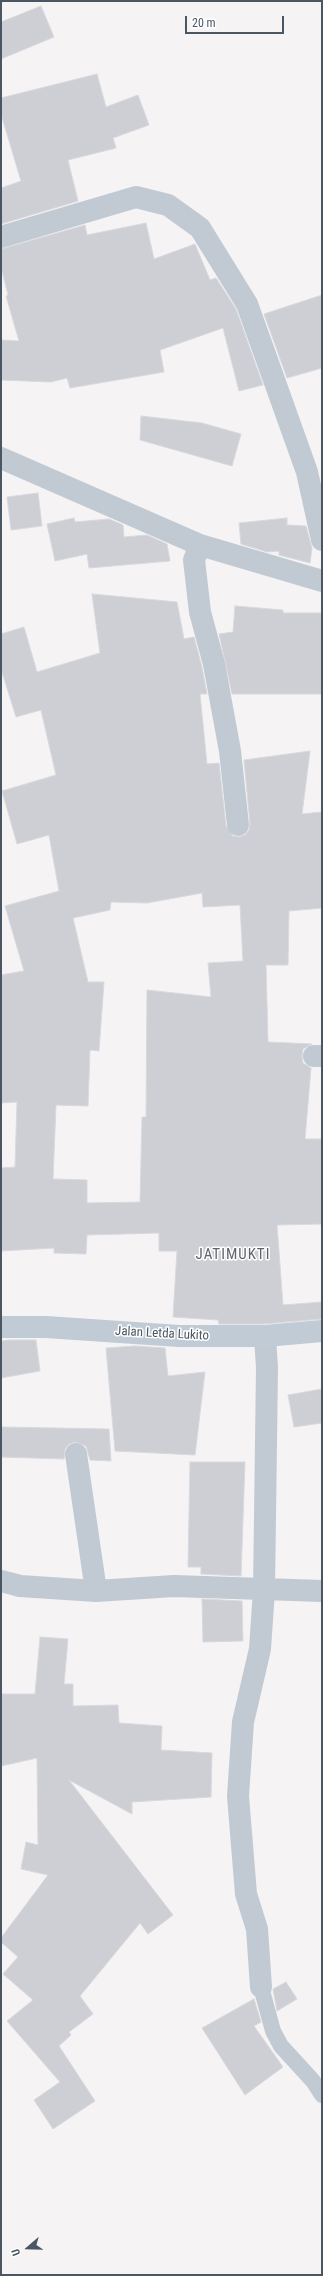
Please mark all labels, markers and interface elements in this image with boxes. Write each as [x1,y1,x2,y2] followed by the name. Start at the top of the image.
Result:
[187,8,286,34] scale bar
[192,16,216,30] text: 20 m
[196,1246,270,1264] district label: JATIMUKTI
[115,1324,209,1344] street label: Jalan Letda Lukito
[8,2228,48,2268] north arrow
[9,2247,23,2257] text: U

